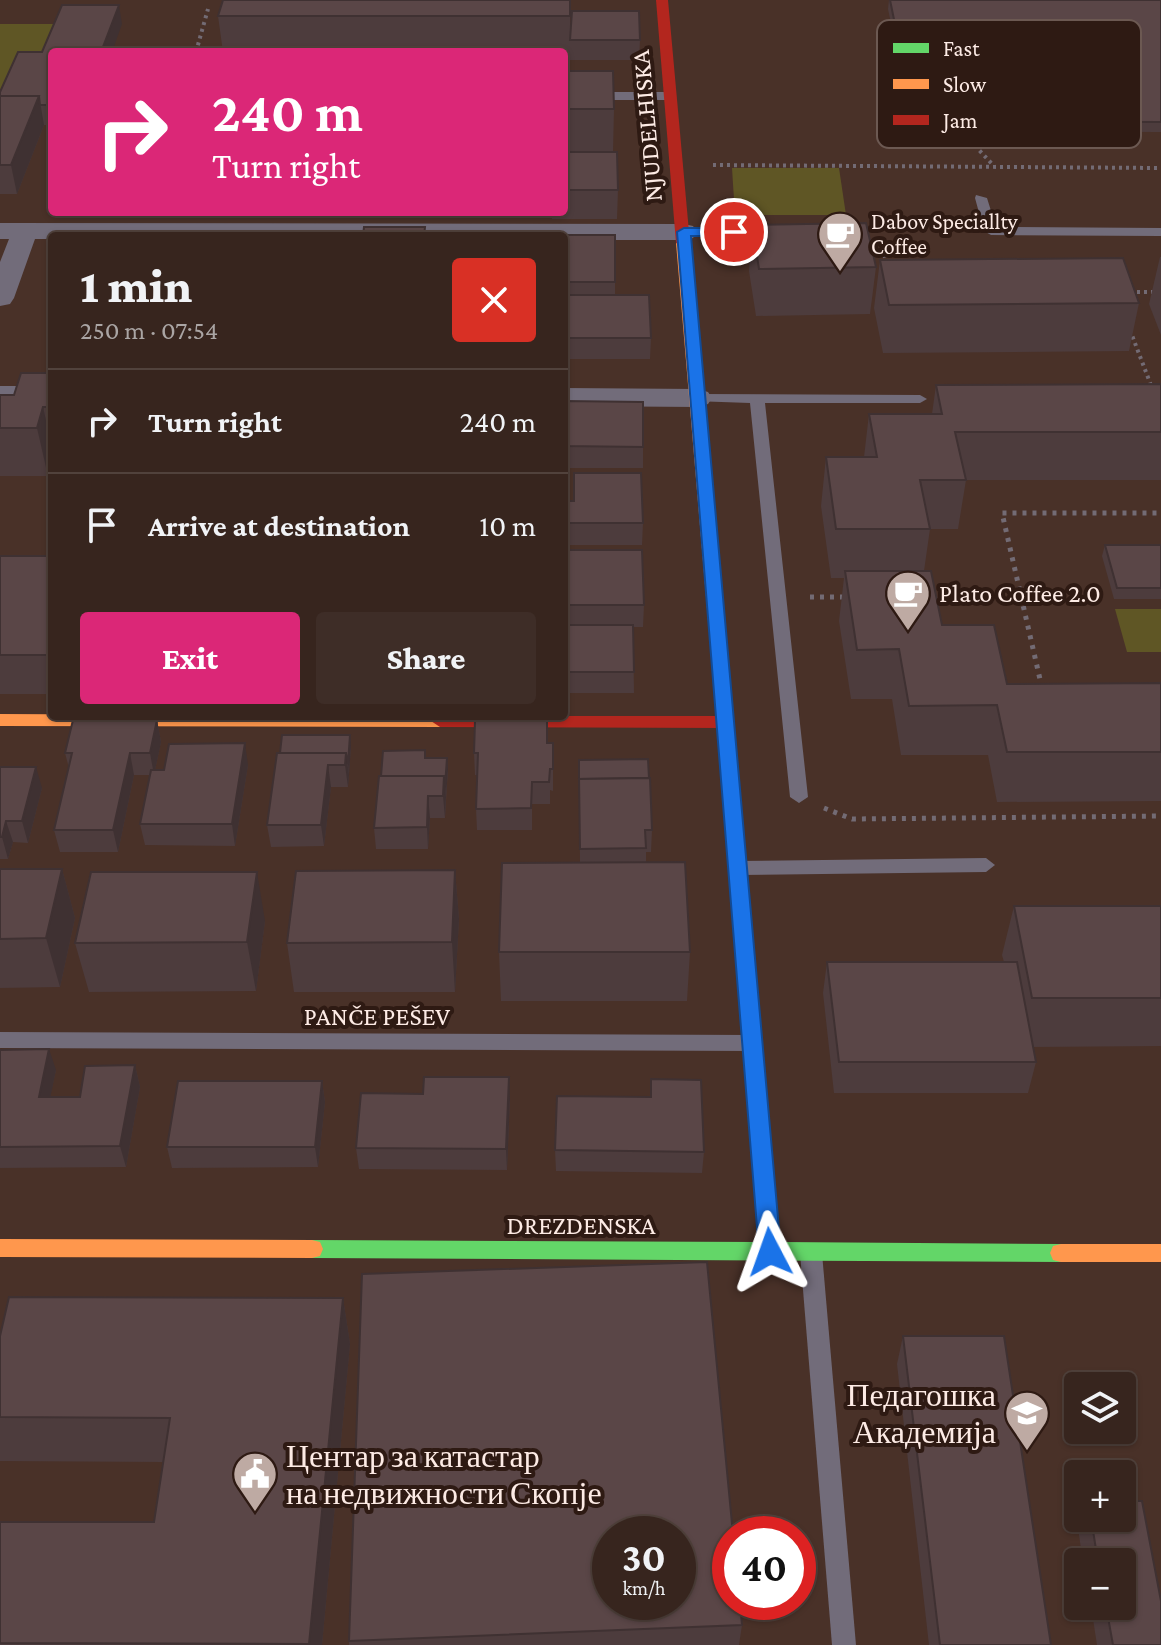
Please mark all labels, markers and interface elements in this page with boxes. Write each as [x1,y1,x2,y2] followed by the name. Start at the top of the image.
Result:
[877,20,1141,148] legend
[943,36,980,61] text: Fast
[626,49,668,203] street label: NJUDELHISKA
[943,72,987,97] text: Slow
[80,80,184,184] icon: right
[212,81,363,143] text: 240 m
[941,108,978,133] text: Jam
[212,146,360,186] text: Turn right
[700,198,768,266] pin
[871,209,1019,259] place label: Dabov Speciallty Coffee
[712,210,756,254] icon: arrive
[816,210,864,273] cafe icon: Dabov Speciallty Coffee
[452,258,536,342] button: close
[80,259,192,312] text: 1 min
[80,316,218,345] text: 250 m · 07:54
[80,399,124,443] icon: right
[148,405,282,438] text: Turn right
[460,405,536,438] text: 240 m
[80,503,124,547] icon: arrive
[148,509,410,542] text: Arrive at destination
[479,509,536,542] text: 10 m
[884,569,932,632] cafe icon: Plato Coffee 2.0
[939,579,1101,608] place label: Plato Coffee 2.0
[80,612,300,704] button: Exit
[316,612,536,704] button: Share
[304,1002,450,1031] street label: PANČE PEŠEV
[728,1210,812,1294] position arrow
[506,1211,656,1240] street label: DREZDENSKA
[1064,1372,1136,1620] map controls
[1064,1372,1136,1444] button: layers
[846,1377,996,1450] place label: Педагошка Академија
[1003,1389,1051,1452] school or university icon: Педагошка Академија
[286,1438,602,1511] place label: Центар за катастар на недвижности Скопје
[231,1450,279,1513] public building icon: Центар за катастар на недвижности Скопје
[1064,1460,1136,1532] button: +
[712,1516,816,1620] speed limit sign: 40
[622,1535,666,1580] text: 30
[1064,1548,1136,1620] button: −
[622,1577,666,1599] text: km/h

